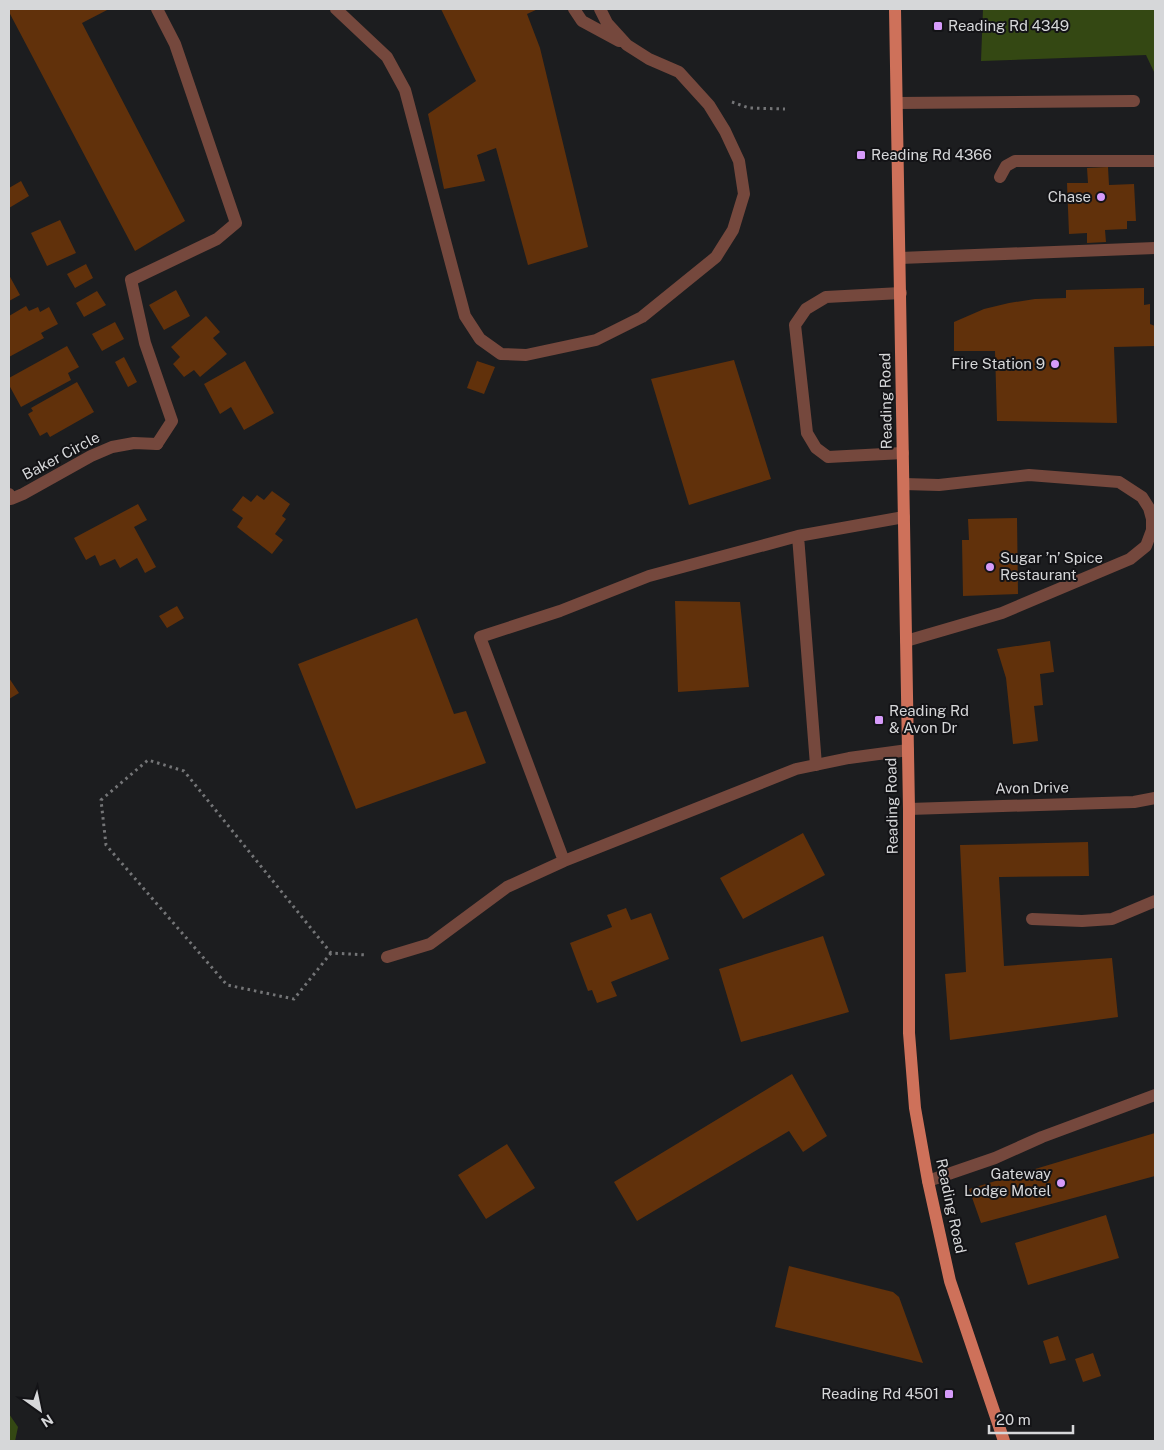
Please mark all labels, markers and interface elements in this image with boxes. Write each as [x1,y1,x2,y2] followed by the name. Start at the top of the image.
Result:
[948,17,1069,34] place label: Reading Rd 4349
[932,20,944,32] marker: Reading Rd 4349
[871,146,992,163] place label: Reading Rd 4366
[855,149,867,161] marker: Reading Rd 4366
[1048,188,1091,205] place label: Chase
[1095,191,1107,203] marker: Chase
[876,353,895,449] street label: Reading Road
[951,355,1045,372] place label: Fire Station 9
[1049,358,1061,370] marker: Fire Station 9
[19,428,102,483] street label: Baker Circle
[1000,549,1103,583] place label: Sugar ’n’ Spice Restaurant
[984,561,996,573] marker: Sugar ’n’ Spice Restaurant
[889,702,969,736] place label: Reading Rd & Avon Dr
[873,714,885,726] marker: Reading Rd & Avon Dr
[882,758,901,854] street label: Reading Road
[995,778,1069,797] street label: Avon Drive
[933,1157,970,1255] street label: Reading Road
[964,1165,1051,1199] place label: Gateway Lodge Motel
[1055,1177,1067,1189] marker: Gateway Lodge Motel
[15,1385,65,1435] north arrow
[821,1385,939,1402] place label: Reading Rd 4501
[943,1388,955,1400] marker: Reading Rd 4501
[989,1402,1073,1434] scale bar
[38,1411,56,1431] text: N
[996,1411,1031,1428] text: 20 m

